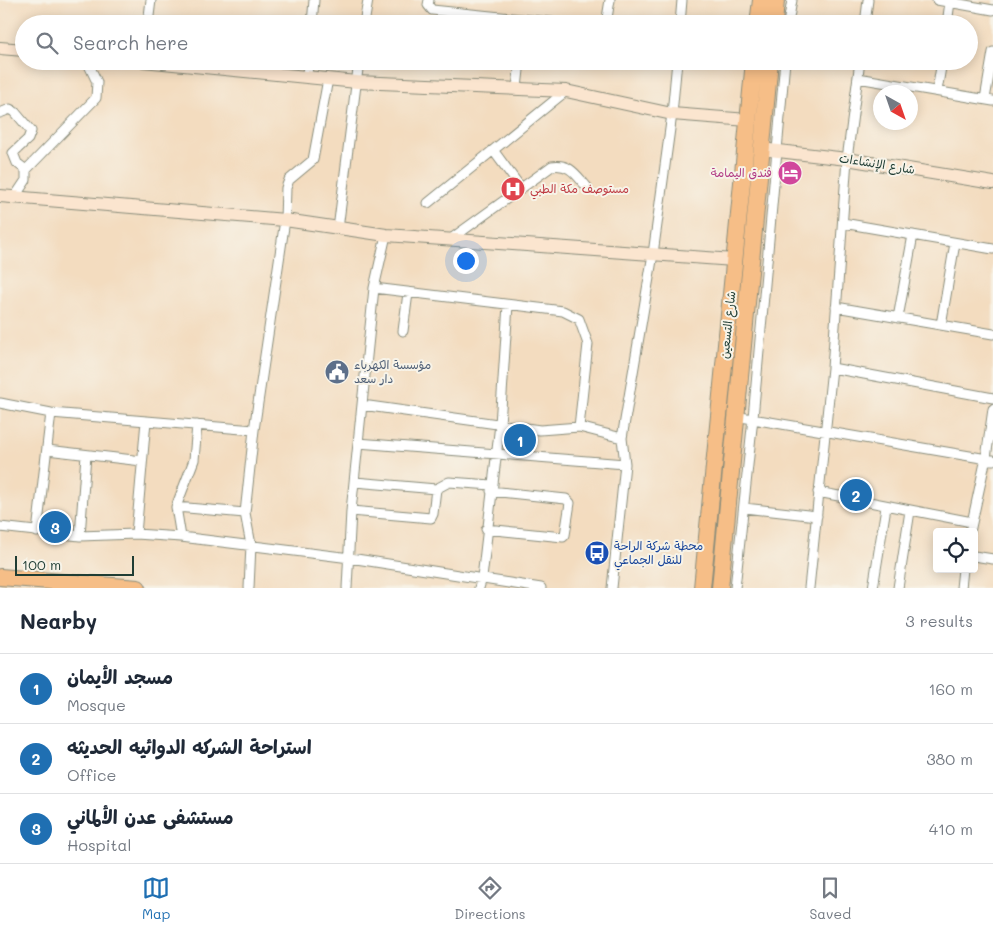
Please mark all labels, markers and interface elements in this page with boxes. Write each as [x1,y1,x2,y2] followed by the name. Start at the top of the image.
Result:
[15,15,978,70] search box
[33,29,61,57] icon: search
[73,30,189,55] text: Search here
[873,85,918,130] north arrow
[838,149,916,179] street label: شارع الإنشاءات
[777,160,803,186] hotel icon: فندق اليمامة
[711,164,772,180] place label: فندق اليمامة
[500,176,526,202] hospital icon: مستوصف مكة الطبي
[530,180,629,200] place label: مستوصف مكة الطبي
[453,248,479,274] your location
[715,290,741,360] street label: شارع التسعين
[354,356,431,386] place label: مؤسسة الكهرباء دار سعد
[324,359,350,385] public building icon: مؤسسة الكهرباء دار سعد
[504,421,536,459] pin: 1
[840,476,872,514] pin: 2
[39,508,71,546] pin: 3
[933,528,978,573] map controls
[933,528,978,573] button: locate
[614,537,703,571] place label: محطة شركة الراحة للنقل الجماعي
[584,540,610,566] bus stop icon: محطة شركة الراحة للنقل الجماعي
[15,553,134,576] scale bar
[22,555,61,574] text: 100 m
[20,607,97,634] text: Nearby
[905,610,973,631] text: 3 results
[67,664,173,689] text: مسجد الأيمان
[32,678,40,699] text: 1
[928,678,973,699] text: 160 m
[67,694,126,715] text: Mosque
[67,734,312,759] text: استراحة الشركه الدوائيه الحديثه
[32,748,40,769] text: 2
[926,748,973,769] text: 380 m
[67,764,116,785] text: Office
[67,804,234,829] text: مستشفى عدن الألماني
[31,818,41,839] text: 3
[929,818,973,839] text: 410 m
[67,834,131,855] text: Hospital
[142,874,170,923] tab: Map
[454,874,526,923] tab: Directions
[809,874,851,923] tab: Saved

